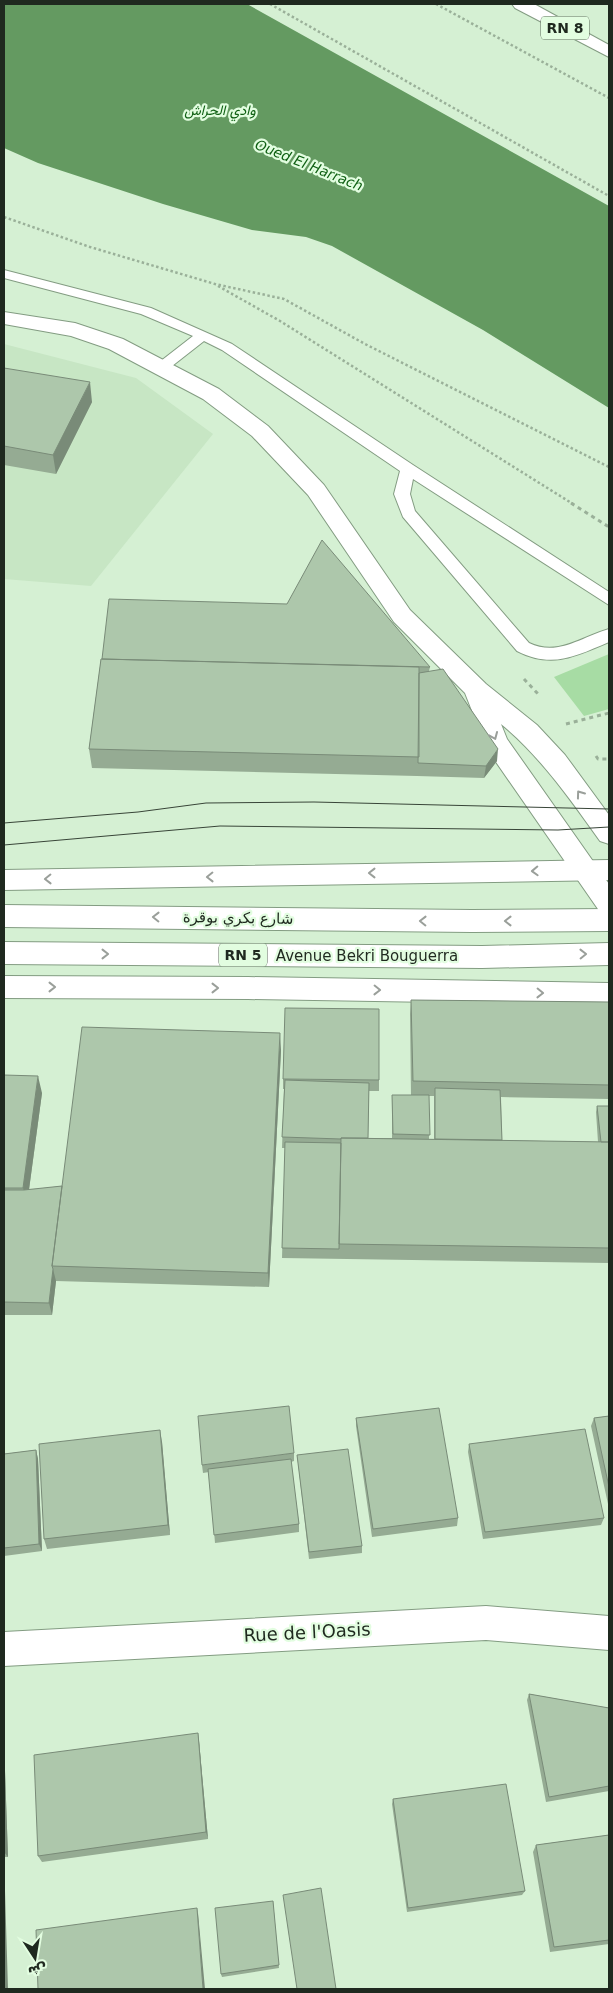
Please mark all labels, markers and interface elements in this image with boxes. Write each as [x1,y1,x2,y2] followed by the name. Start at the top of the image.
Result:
[541,16,589,40] road number: RN 8
[184,102,257,122] water label: وادي الحراش
[253,136,365,194] water label: Oued El Harrach
[488,731,499,740] one-way arrow
[577,791,586,800] one-way arrow
[531,866,538,876] one-way arrow
[368,868,376,878] one-way arrow
[206,872,214,882] one-way arrow
[43,874,51,884] one-way arrow
[183,908,293,929] street label: شارع بكري بوقرة
[152,912,160,923] one-way arrow
[419,915,427,926] one-way arrow
[504,916,512,926] one-way arrow
[219,944,267,966] road number: RN 5
[276,947,458,965] street label: Avenue Bekri Bouguerra
[102,949,109,959] one-way arrow
[580,949,588,960] one-way arrow
[49,982,57,992] one-way arrow
[212,983,219,993] one-way arrow
[374,985,382,995] one-way arrow
[536,987,544,998] one-way arrow
[243,1618,371,1646] street label: Rue de l'Oasis
[10,1933,60,1983] north arrow
[27,1961,49,1981] text: ش

